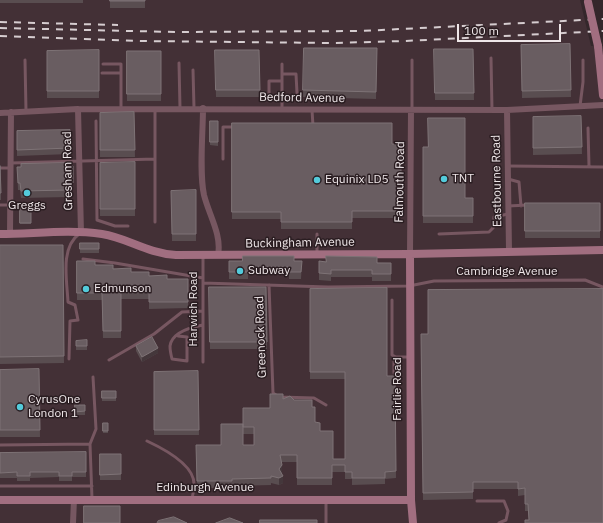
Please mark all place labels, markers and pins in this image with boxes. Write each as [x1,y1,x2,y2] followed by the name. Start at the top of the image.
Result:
[452,172,474,186] place label: TNT
[325,173,389,187] place label: Equinix LD5
[439,174,449,184] marker: TNT
[312,175,322,185] marker: Equinix LD5
[22,188,32,198] marker: Greggs
[8,199,46,213] place label: Greggs
[248,264,290,278] place label: Subway
[235,266,245,276] marker: Subway
[94,282,151,296] place label: Edmunson
[81,284,91,294] marker: Edmunson
[28,393,80,421] place label: CyrusOne London 1
[15,402,25,412] marker: CyrusOne London 1

